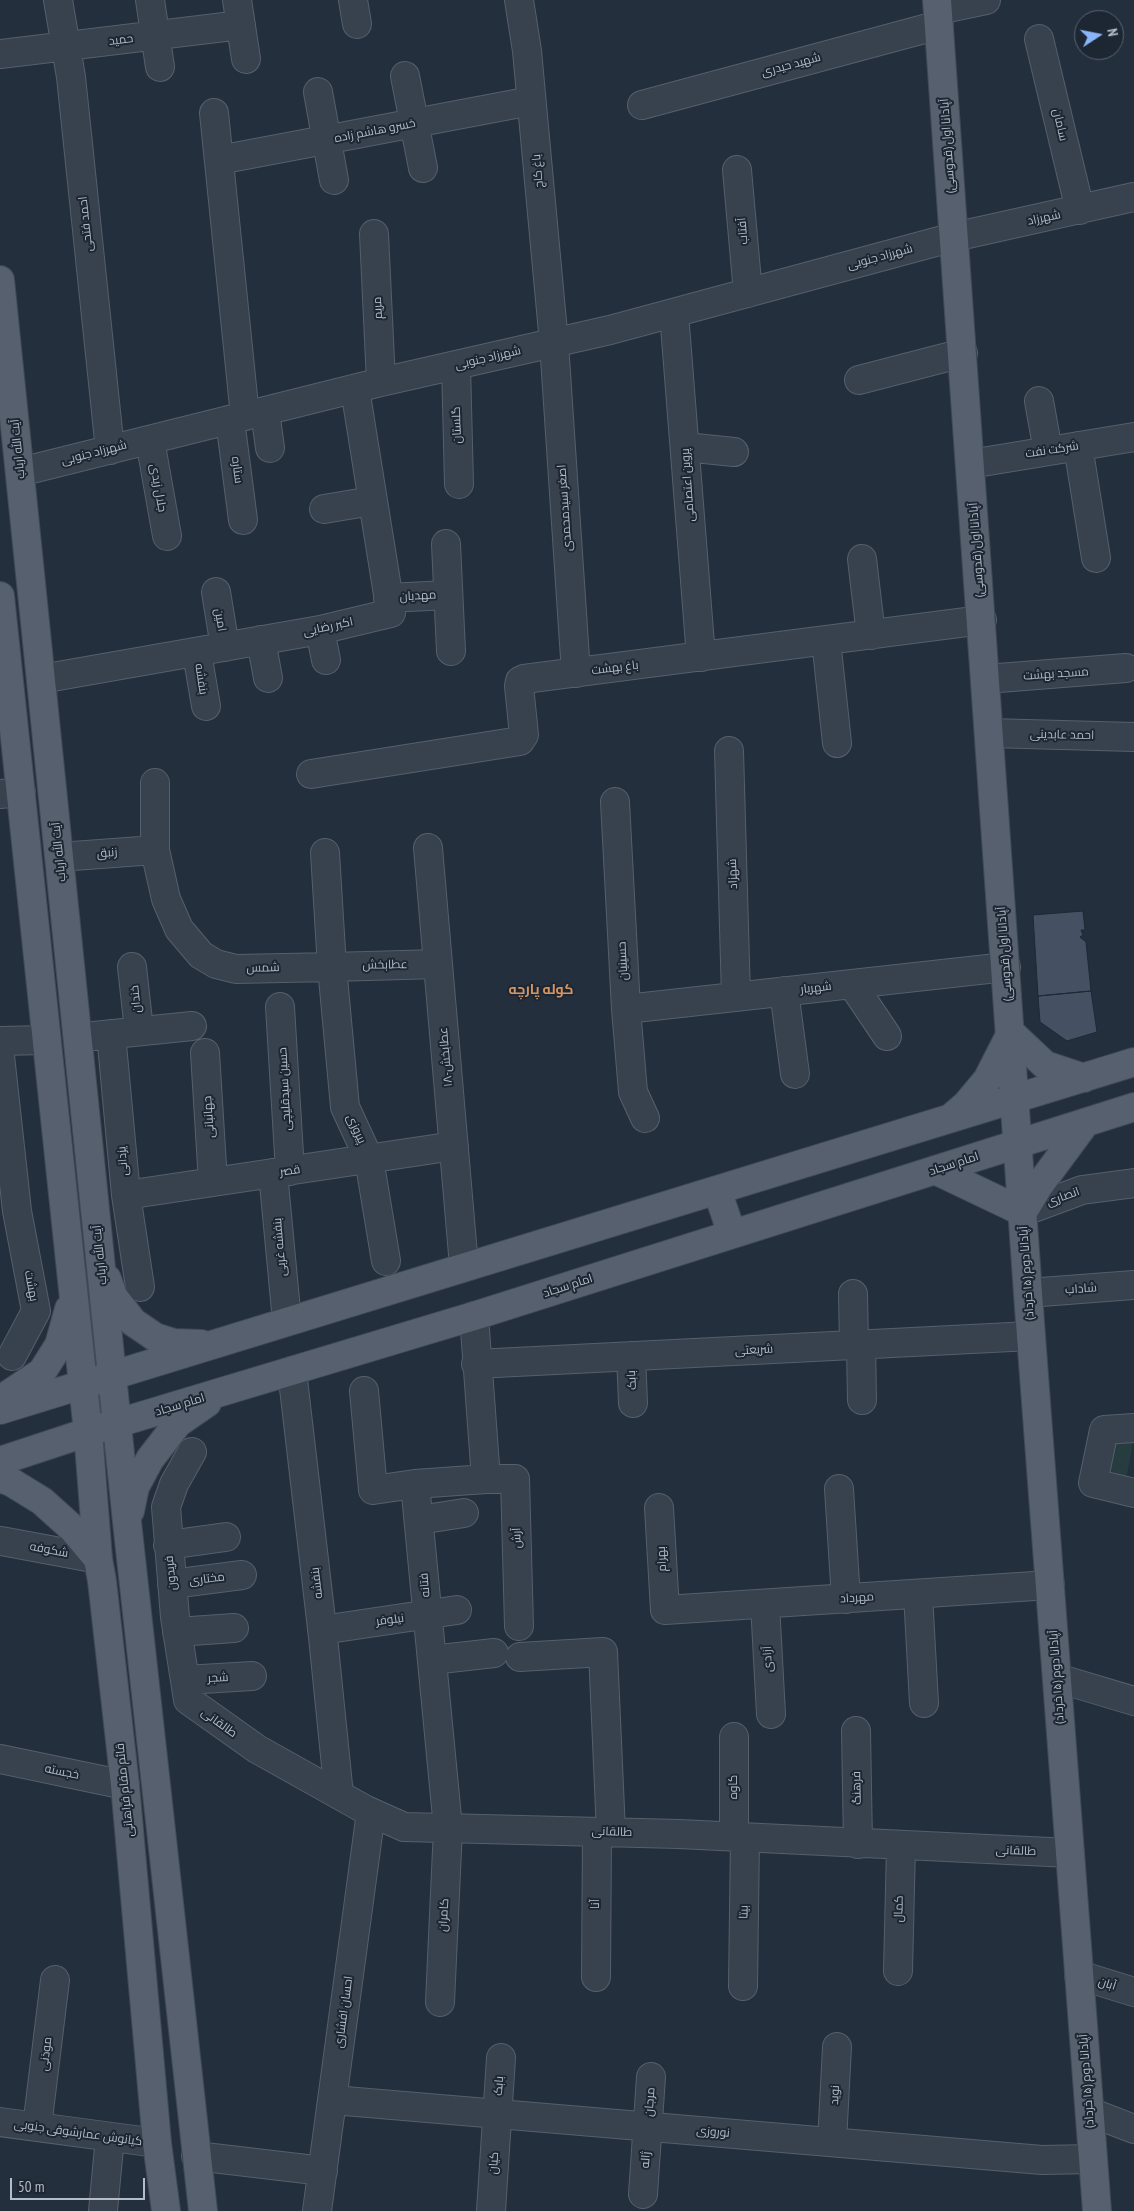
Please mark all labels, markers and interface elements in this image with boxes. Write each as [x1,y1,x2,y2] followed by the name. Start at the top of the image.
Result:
[1074,10,1124,60] north arrow
[1103,27,1122,38] text: N
[108,31,134,49] street label: حمید
[760,50,822,80] street label: شهید حیدری
[938,98,958,194] street label: آپادانا اول (قدوسی)
[1049,107,1071,143] street label: سامان
[333,116,417,146] street label: خسرو هاشم زاده
[529,153,547,189] street label: باغ کاج
[76,196,96,252] street label: احمد فتحی
[1026,207,1062,229] street label: شهرزاد
[735,217,751,245] street label: آفتاب
[846,241,914,273] street label: شهرزاد جنوبی
[370,296,386,320] street label: مریم
[454,343,522,373] street label: شهرزاد جنوبی
[449,406,465,444] street label: گلستان
[8,419,28,479] street label: آیت الله ارباب
[60,438,128,468] street label: شهرزاد جنوبی
[1024,439,1080,461] street label: شرکت نفت
[678,448,698,522] street label: پروین اعتصامی
[228,456,246,484] street label: ستاره
[147,463,169,513] street label: جلال زیدی
[555,464,575,552] street label: اصغر سیدمحمدی
[967,502,987,598] street label: آپادانا اول (قدوسی)
[399,588,437,604] street label: مهدیان
[211,607,229,633] street label: امین
[302,615,354,639] street label: اکبر رضایی
[591,658,639,678] street label: باغ بهشت
[191,662,211,696] street label: بنفشه
[1023,665,1089,683] street label: مسجد بهشت
[1030,727,1094,743] street label: احمد عابدینی
[49,822,69,882] street label: آیت الله ارباب
[96,845,118,861] street label: زنبق
[725,859,741,889] street label: شهزاد
[995,906,1015,1002] street label: آپادانا اول (قدوسی)
[615,941,631,981] street label: حسینیان
[362,957,408,973] street label: عطابخش
[246,961,280,975] street label: شمس
[800,979,832,997] street label: شهریار
[508,982,574,998] district label: کوله پارچه
[127,984,145,1014] street label: خندان
[436,1027,456,1087] street label: ۱۸-عطابخش
[276,1047,294,1131] street label: حسین سیدقلیچی
[200,1095,218,1139] street label: جهانبانی
[343,1112,369,1146] street label: پیروزی
[115,1146,131,1176] street label: یزدانی
[928,1149,980,1179] street label: امام سجاد
[279,1162,301,1180] street label: قصر
[1045,1184,1081,1210] street label: انصاری
[270,1217,290,1277] street label: بنفشه غربی
[90,1225,110,1285] street label: آیت الله ارباب
[1017,1226,1037,1320] street label: آپادانا دوم (۱۵ خرداد)
[21,1269,41,1303] street label: بهشت
[542,1271,594,1301] street label: امام سجاد
[1065,1281,1097,1297] street label: شاداب
[735,1342,773,1358] street label: شریعتی
[624,1370,640,1390] street label: بابک
[153,1391,207,1419] street label: امام سجاد
[509,1527,525,1549] street label: آرش
[28,1539,70,1561] street label: شکوفه
[654,1546,670,1572] street label: بهرام
[162,1555,180,1591] street label: فریدون
[308,1566,326,1600] street label: بنفشه
[188,1570,226,1588] street label: مختاری
[417,1572,433,1598] street label: فتانه
[840,1590,874,1606] street label: مهرداد
[375,1611,405,1629] street label: نیلوفر
[1047,1630,1067,1724] street label: آپادانا دوم (۱۵ خرداد)
[760,1646,776,1672] street label: آزادی
[207,1670,229,1686] street label: شجر
[198,1705,240,1741] street label: طالقانی
[113,1742,137,1838] street label: قائم مقام فراهانی
[44,1761,80,1783] street label: خجسته
[850,1771,864,1805] street label: فرهنگ
[727,1775,741,1799] street label: کاوه
[591,1824,633,1840] street label: طالقانی
[995,1843,1037,1859] street label: طالقانی
[892,1895,906,1923] street label: کمال
[436,1898,452,1932] street label: کامران
[589,1899,603,1909] street label: آنا
[737,1905,751,1919] street label: بیتا
[1096,1974,1118,1994] street label: آبان
[332,1975,356,2049] street label: احسان افشاری
[1077,2034,1097,2128] street label: آپادانا دوم (۱۵ خرداد)
[37,2036,55,2072] street label: موذنی
[491,2076,507,2096] street label: بابک
[827,2085,843,2105] street label: نوید
[642,2087,658,2117] street label: مرجان
[13,2117,143,2149] street label: کیانوش عمارشوقی جنوبی
[696,2123,730,2141] street label: نوروزی
[486,2151,502,2175] street label: کیان
[638,2151,654,2169] street label: ژاله
[12,2168,148,2200] scale bar
[18,2177,44,2196] text: 50 m

